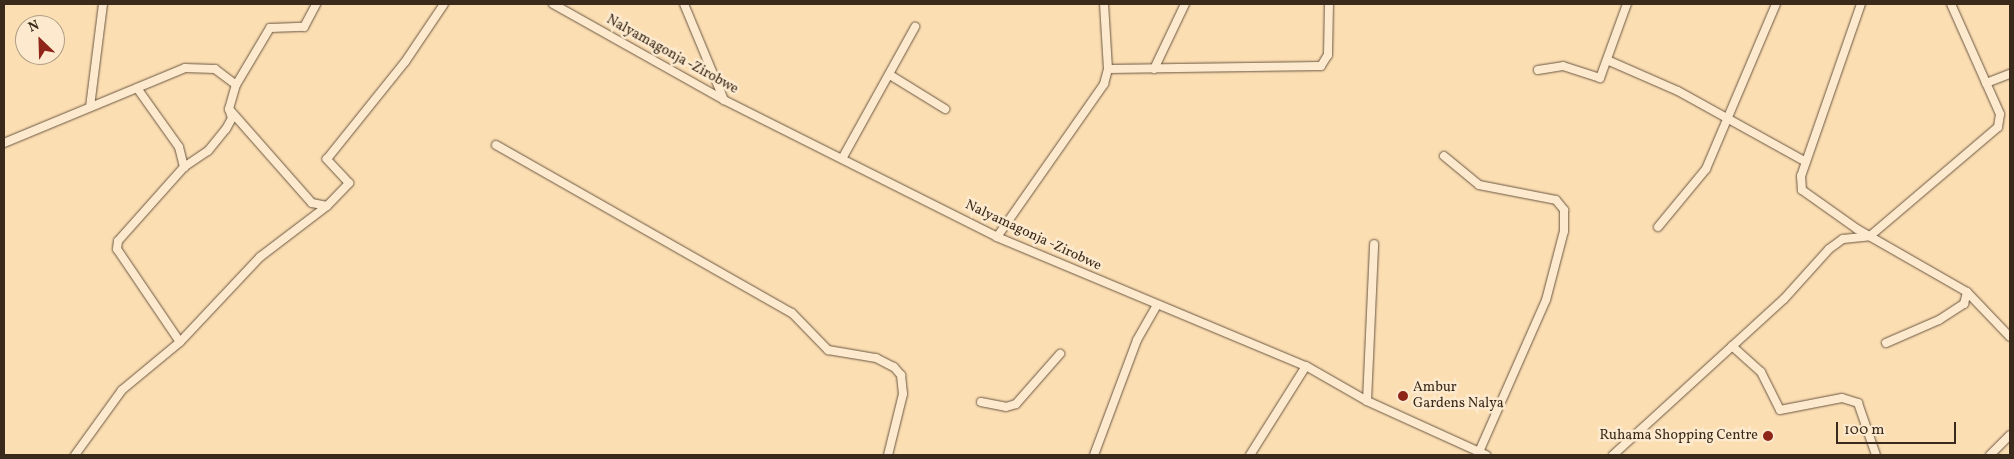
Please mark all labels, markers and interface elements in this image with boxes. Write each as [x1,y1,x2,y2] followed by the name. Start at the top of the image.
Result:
[603,12,741,98] street label: Nalyamagonja -Zirobwe
[15,15,65,65] north arrow
[26,16,43,38] text: N
[962,197,1104,275] street label: Nalyamagonja -Zirobwe
[1413,380,1504,412] place label: Ambur Gardens Nalya
[1397,390,1409,402] marker: Ambur Gardens Nalya
[1839,412,1959,444] scale bar
[1844,420,1884,441] text: 100 m
[1599,428,1758,444] place label: Ruhama Shopping Centre
[1762,430,1774,442] marker: Ruhama Shopping Centre

